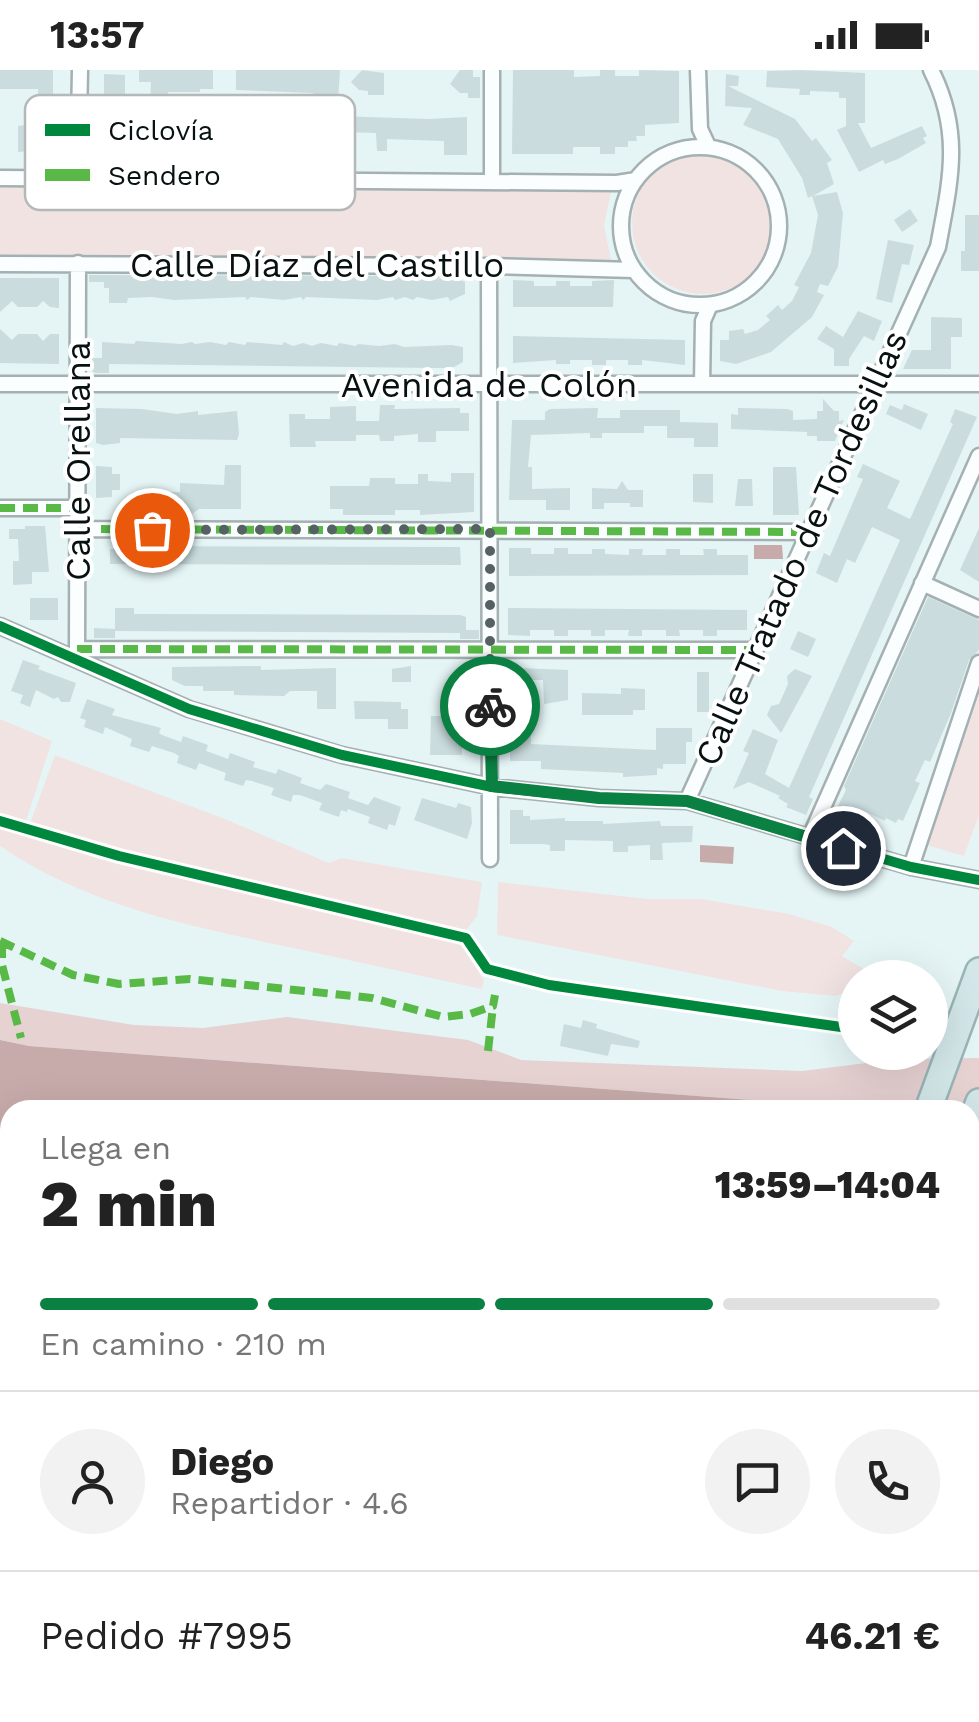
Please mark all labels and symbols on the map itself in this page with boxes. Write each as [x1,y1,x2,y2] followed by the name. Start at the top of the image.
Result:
[25,95,355,210] legend
[108,114,214,147] text: Ciclovía
[108,159,221,192] text: Sendero
[130,244,504,286] street label: Calle Díaz del Castillo
[686,324,916,772] street label: Calle Tratado de Tordesillas
[57,341,99,581] street label: Calle Orellana
[341,364,637,406] street label: Avenida de Colón
[110,488,195,573] pin
[440,656,540,756] courier
[801,806,886,891] pin

